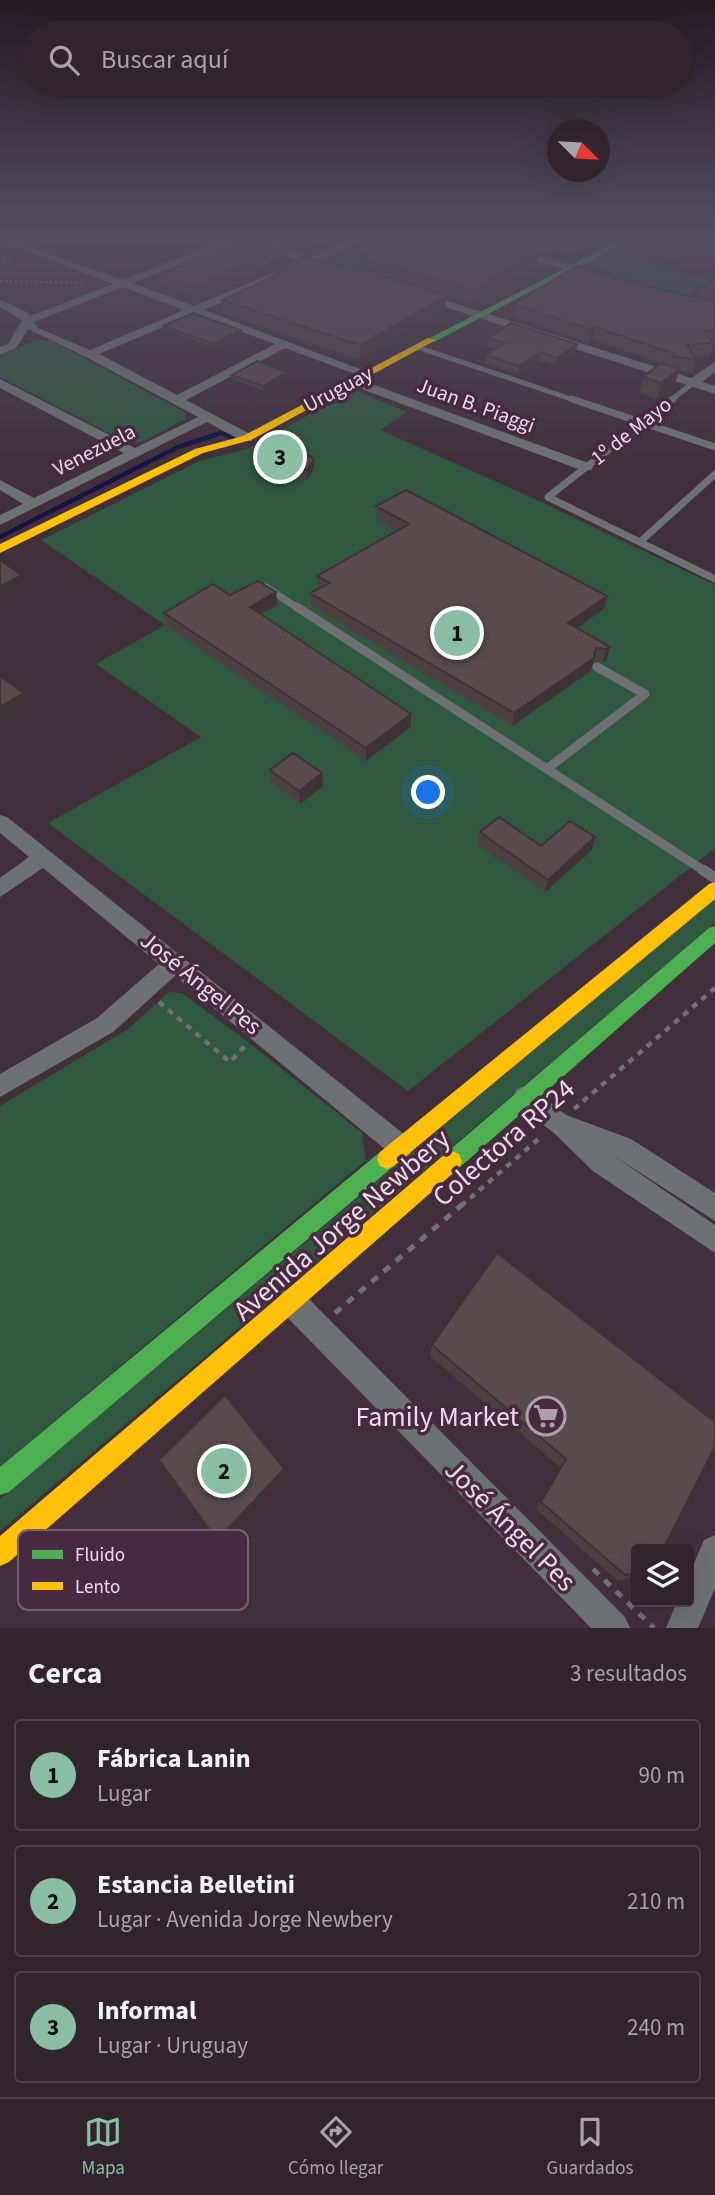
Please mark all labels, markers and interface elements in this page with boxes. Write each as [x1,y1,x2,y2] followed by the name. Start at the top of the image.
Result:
[21,21,694,98] search box
[45,41,83,79] icon: search
[101,41,228,78] text: Buscar aquí
[547,119,610,182] north arrow
[298,358,378,420] street label: Uruguay
[413,370,539,440] street label: Juan B. Piaggi
[584,390,678,472] street label: 1º de Mayo
[47,416,141,484] street label: Venezuela
[257,431,303,483] pin: 3
[434,607,480,659] pin: 1
[411,775,445,809] your location
[133,924,269,1043] street label: José Ángel Pes
[424,1069,584,1216] street label: Colectora RP24
[224,1119,459,1330] street label: Avenida Jorge Newbery
[525,1395,567,1437] supermarket icon: Family Market
[355,1397,520,1437] place label: Family Market
[201,1445,247,1497] pin: 2
[436,1451,585,1600] street label: José Ángel Pes
[18,1530,248,1610] legend
[75,1542,125,1569] text: Fluido
[631,1544,694,1607] map controls
[631,1544,694,1607] button: layers
[75,1574,120,1601] text: Lento
[28,1652,102,1695] text: Cerca
[570,1657,687,1690] text: 3 resultados
[97,1740,251,1777] text: Fábrica Lanin
[47,1759,59,1792] text: 1
[638,1759,685,1792] text: 90 m
[97,1777,151,1810] text: Lugar
[97,1866,295,1903] text: Estancia Belletini
[47,1885,59,1918] text: 2
[627,1885,685,1918] text: 210 m
[97,1903,393,1936] text: Lugar · Avenida Jorge Newbery
[97,1992,197,2029] text: Informal
[47,2011,59,2044] text: 3
[627,2011,685,2044] text: 240 m
[97,2029,248,2062] text: Lugar · Uruguay
[82,2113,125,2182] tab: Mapa
[288,2113,383,2182] tab: Cómo llegar
[547,2113,633,2182] tab: Guardados

